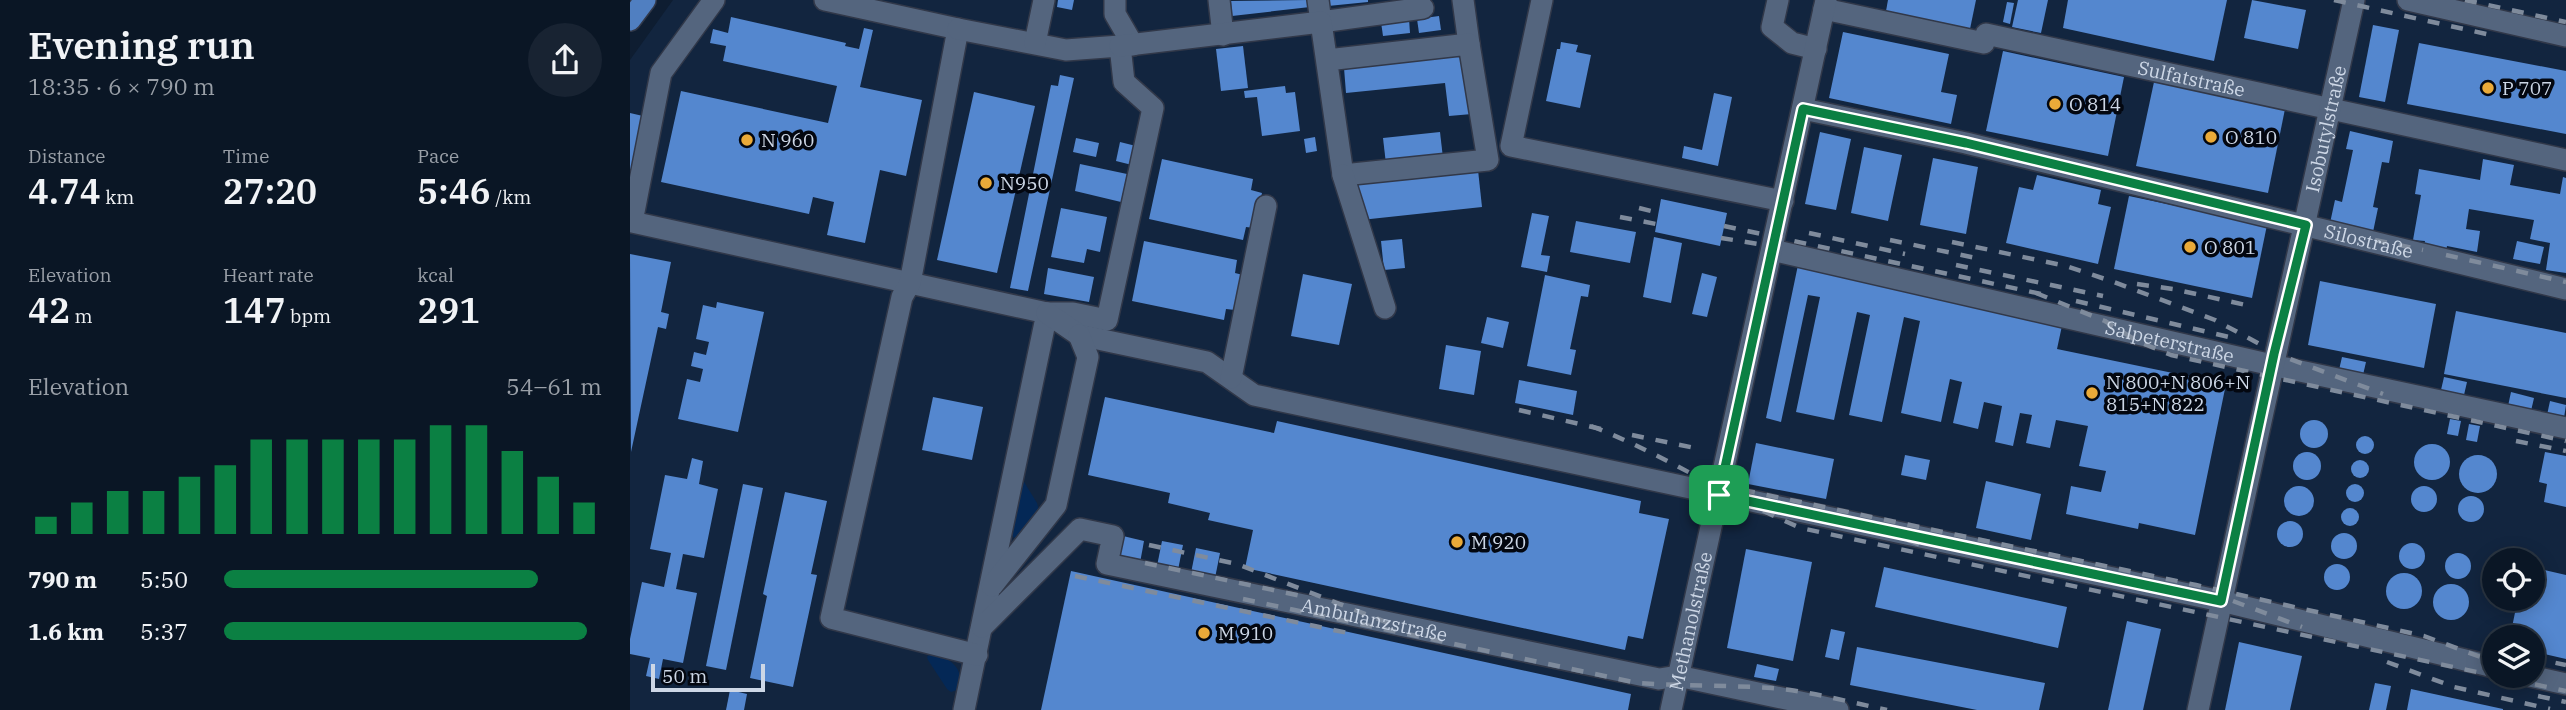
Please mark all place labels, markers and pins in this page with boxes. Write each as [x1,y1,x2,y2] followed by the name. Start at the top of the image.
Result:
[2502,76,2552,100] place label: P 707
[2480,80,2496,96] marker: P 707
[2069,92,2121,116] place label: O 814
[2047,96,2063,112] marker: O 814
[2225,125,2277,149] place label: O 810
[761,128,814,152] place label: N 960
[2203,129,2219,145] marker: O 810
[739,132,755,148] marker: N 960
[1000,171,1049,195] place label: N950
[978,175,994,191] marker: N950
[2204,235,2256,259] place label: O 801
[2182,239,2198,255] marker: O 801
[2106,370,2250,416] place label: N 800+N 806+N 815+N 822
[2084,385,2100,401] marker: N 800+N 806+N 815+N 822
[1689,465,1749,525] pin
[1471,530,1526,554] place label: M 920
[1449,534,1465,550] marker: M 920
[1218,621,1273,645] place label: M 910
[1196,625,1212,641] marker: M 910

